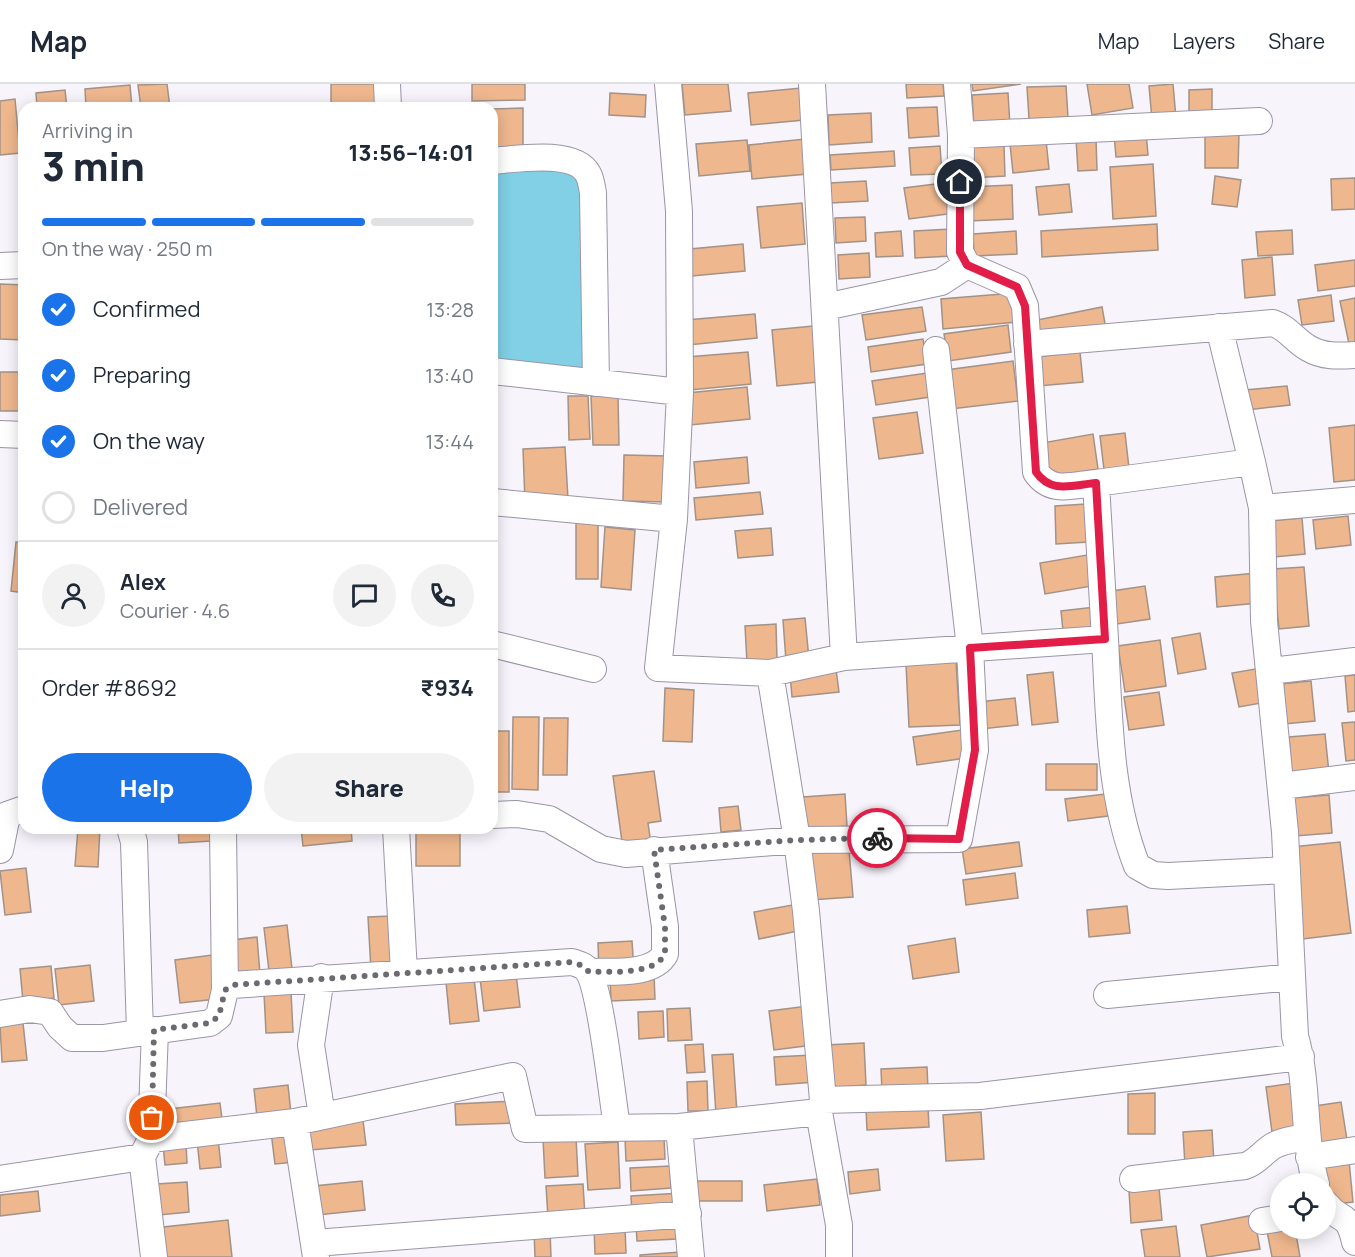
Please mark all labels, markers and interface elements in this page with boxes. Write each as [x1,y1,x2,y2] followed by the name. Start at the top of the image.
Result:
[30,22,87,60] text: Map
[1098,27,1139,55] text: Map
[1172,27,1235,55] text: Layers
[1268,27,1325,55] text: Share
[42,117,133,144] text: Arriving in
[348,138,474,168] text: 13:56–14:01
[42,139,145,193] text: 3 min
[934,156,985,207] pin
[943,165,976,198] icon: home
[42,235,212,262] text: On the way · 250 m
[42,293,75,326] icon: check
[93,294,201,324] text: Confirmed
[426,296,474,323] text: 13:28
[42,359,75,392] icon: check
[93,360,191,390] text: Preparing
[425,362,474,389] text: 13:40
[42,425,75,458] icon: check
[93,426,205,456] text: On the way
[425,428,474,455] text: 13:44
[93,492,188,522] text: Delivered
[42,564,105,627] button: person
[333,564,396,627] button: chat
[411,564,474,627] button: phone
[120,567,166,597] text: Alex
[120,597,230,624] text: Courier · 4.6
[42,673,177,703] text: Order #8692
[421,673,474,703] text: ₹934
[42,753,252,822] button: Help
[264,753,474,822] button: Share
[847,808,907,868] courier
[861,822,894,855] icon: bike
[126,1092,177,1143] pin
[135,1101,168,1134] icon: bag
[1270,1173,1336,1239] map controls
[1270,1173,1336,1239] button: locate

